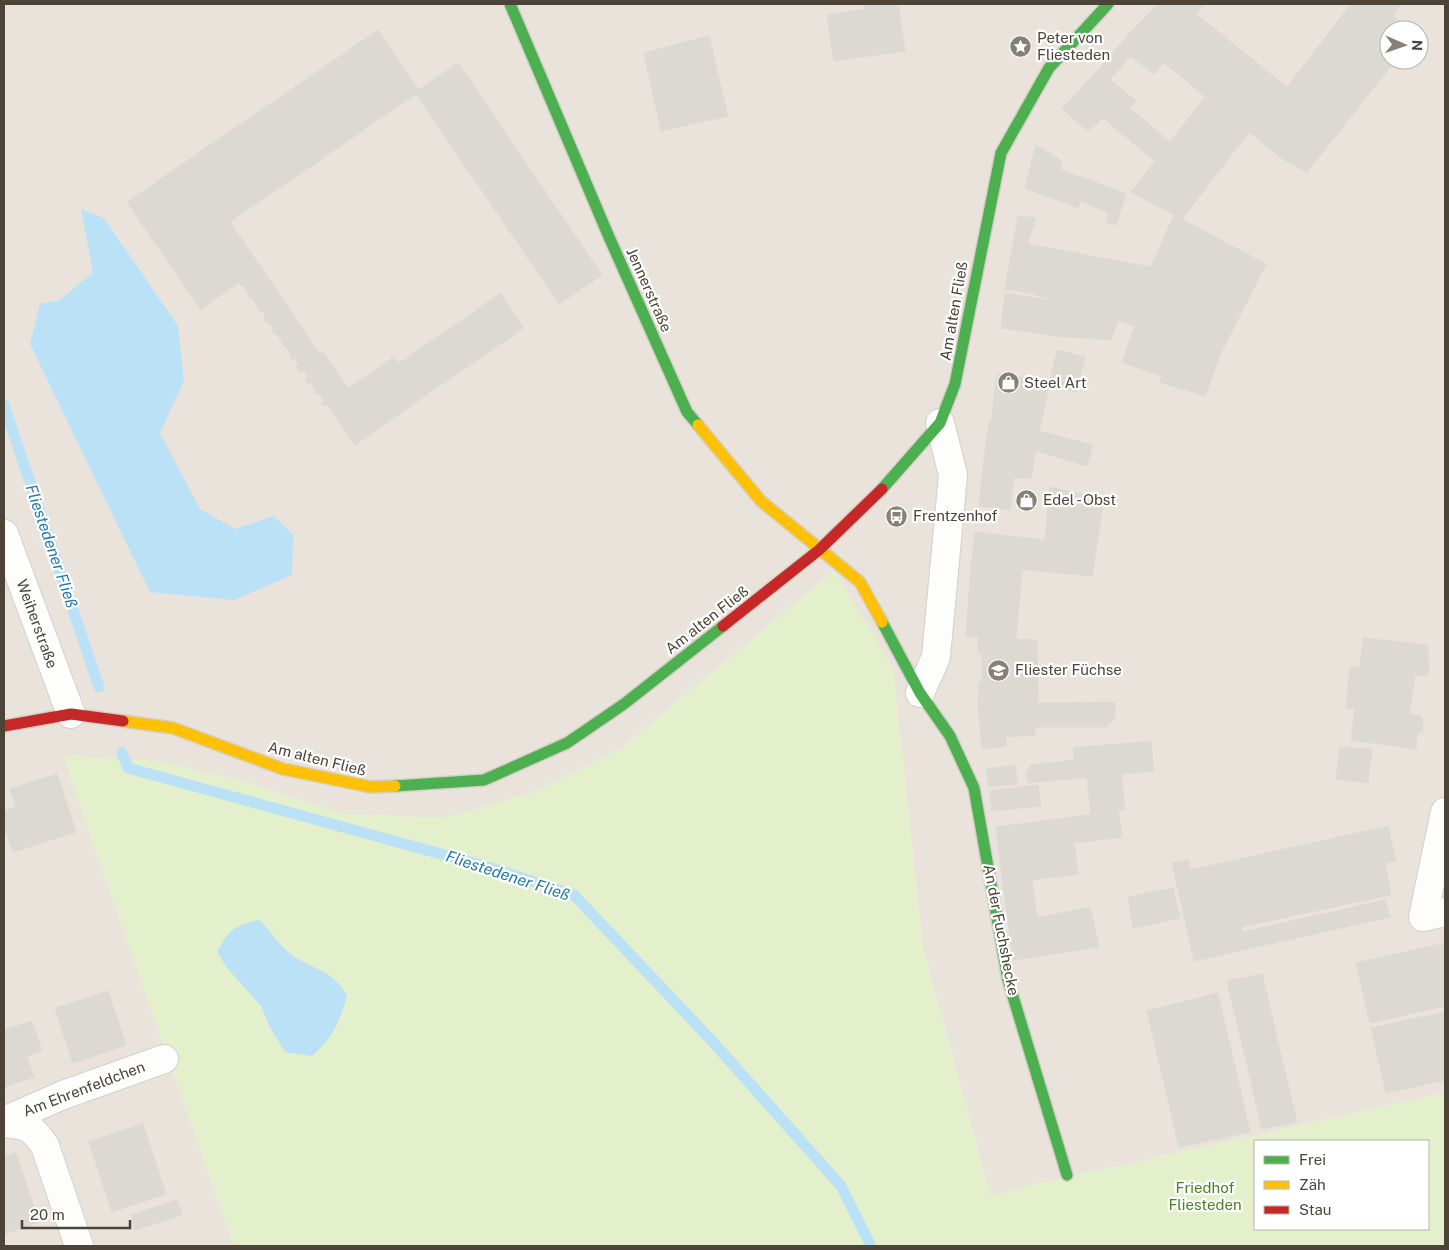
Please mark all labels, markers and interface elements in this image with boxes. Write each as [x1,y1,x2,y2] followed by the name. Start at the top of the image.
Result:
[1379,20,1429,70] north arrow
[1037,29,1110,63] place label: Peter von Fliesteden
[1009,35,1033,59] place icon: Peter von Fliesteden
[1409,40,1425,51] text: N
[623,245,676,335] street label: Jennerstraße
[936,260,971,362] street label: Am alten Fließ
[996,371,1020,395] shop icon: Steel Art
[1024,374,1087,391] place label: Steel Art
[21,482,82,611] water label: Fliestedener Fließ
[1015,488,1039,512] shop icon: Edel - Obst
[1043,491,1116,508] place label: Edel - Obst
[885,504,909,528] bus stop icon: Frentzenhof
[913,507,997,524] place label: Frentzenhof
[14,577,61,671] street label: Weiherstraße
[662,582,752,657] street label: Am alten Fließ
[987,658,1011,682] school or university icon: Fliester Füchse
[1015,661,1122,678] place label: Fliester Füchse
[266,738,368,779] street label: Am alten Fließ
[443,846,572,905] water label: Fliestedener Fließ
[980,863,1023,997] street label: An der Fuchshecke
[21,1057,147,1120] street label: Am Ehrenfeldchen
[1254,1140,1429,1230] legend
[1299,1151,1326,1168] text: Frei
[1299,1176,1326,1193] text: Zäh
[1168,1179,1242,1213] park label: Friedhof Fliesteden
[22,1198,130,1230] scale bar
[1299,1201,1332,1218] text: Stau
[30,1206,65,1223] text: 20 m

